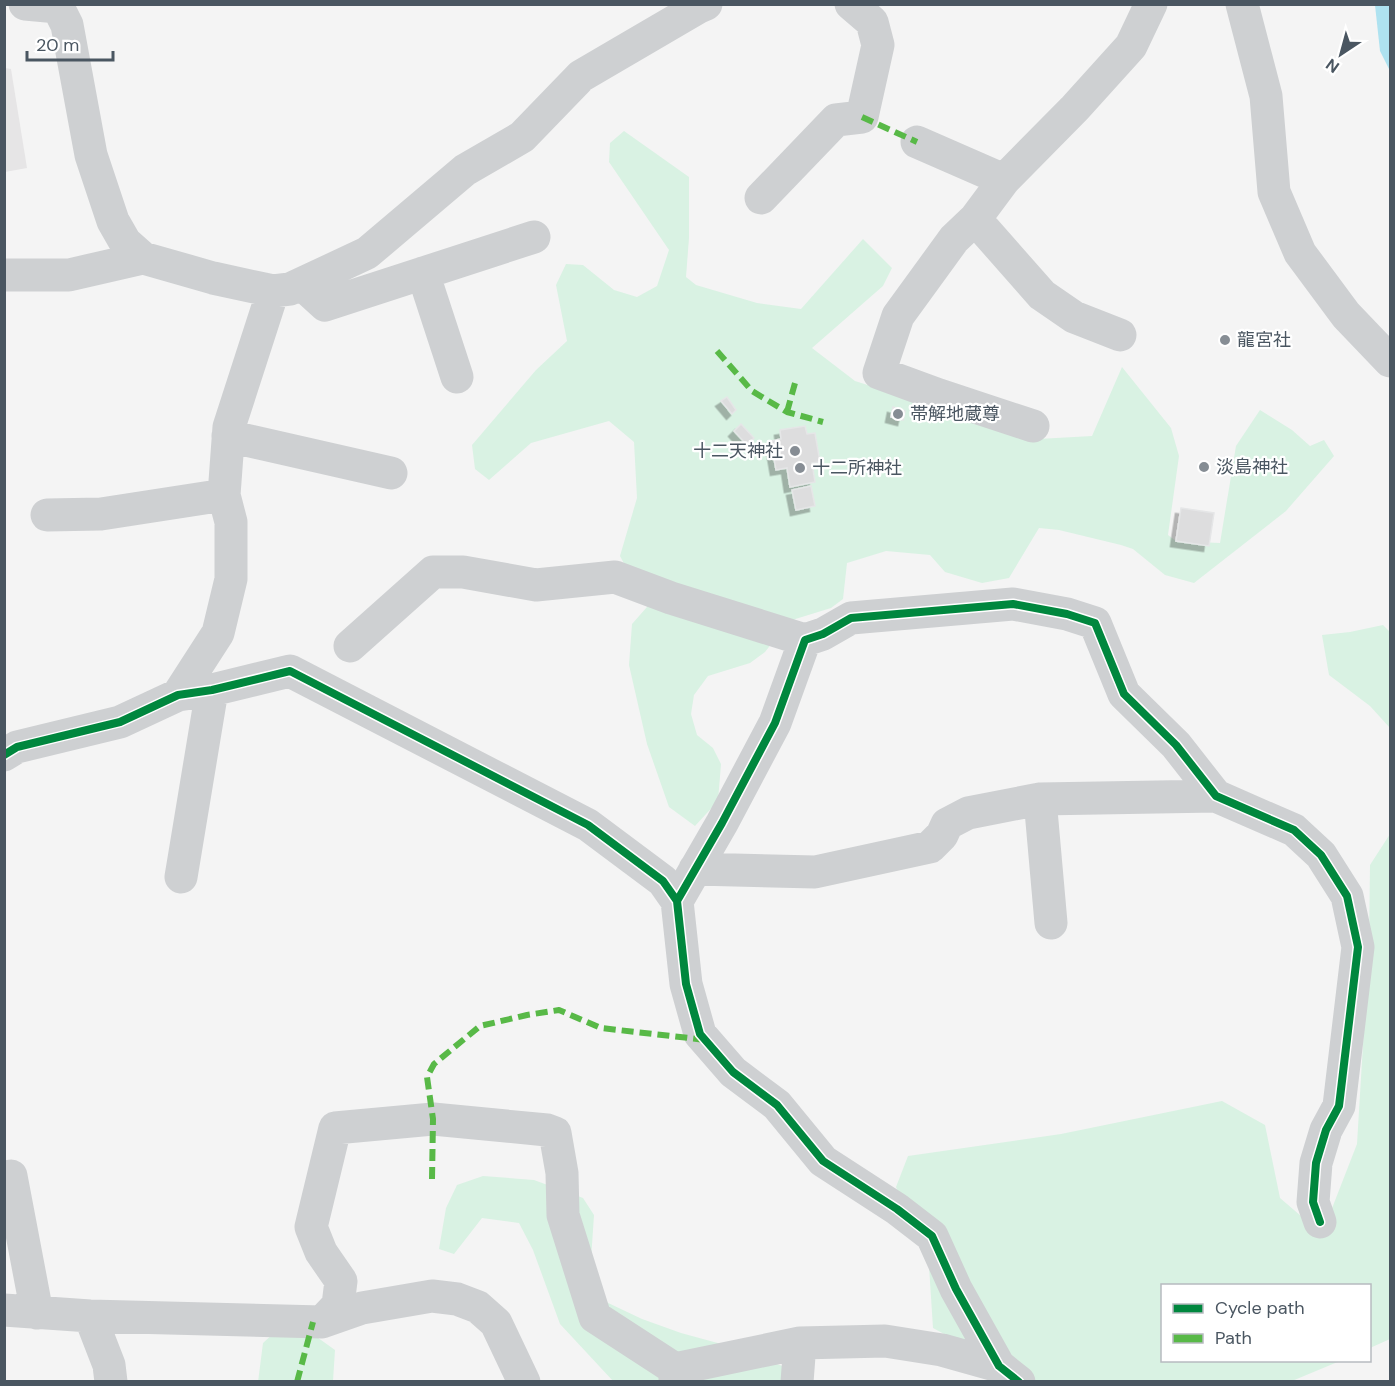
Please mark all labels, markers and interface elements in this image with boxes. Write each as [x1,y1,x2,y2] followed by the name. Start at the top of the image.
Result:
[27,24,112,62] scale bar
[1311,24,1371,84] north arrow
[36,33,79,57] text: 20 m
[1322,54,1343,78] text: N
[1237,328,1291,352] place label: 龍宮社
[1218,333,1232,347] marker: 龍宮社
[910,402,1000,426] place label: 帯解地蔵尊
[891,407,905,421] marker: 帯解地蔵尊
[693,439,783,463] place label: 十二天神社
[788,444,802,458] marker: 十二天神社
[1216,455,1288,479] place label: 淡島神社
[812,456,902,480] place label: 十二所神社
[1197,460,1211,474] marker: 淡島神社
[793,461,807,475] marker: 十二所神社
[1161,1284,1371,1362] legend
[1215,1296,1305,1320] text: Cycle path
[1215,1326,1252,1350] text: Path

